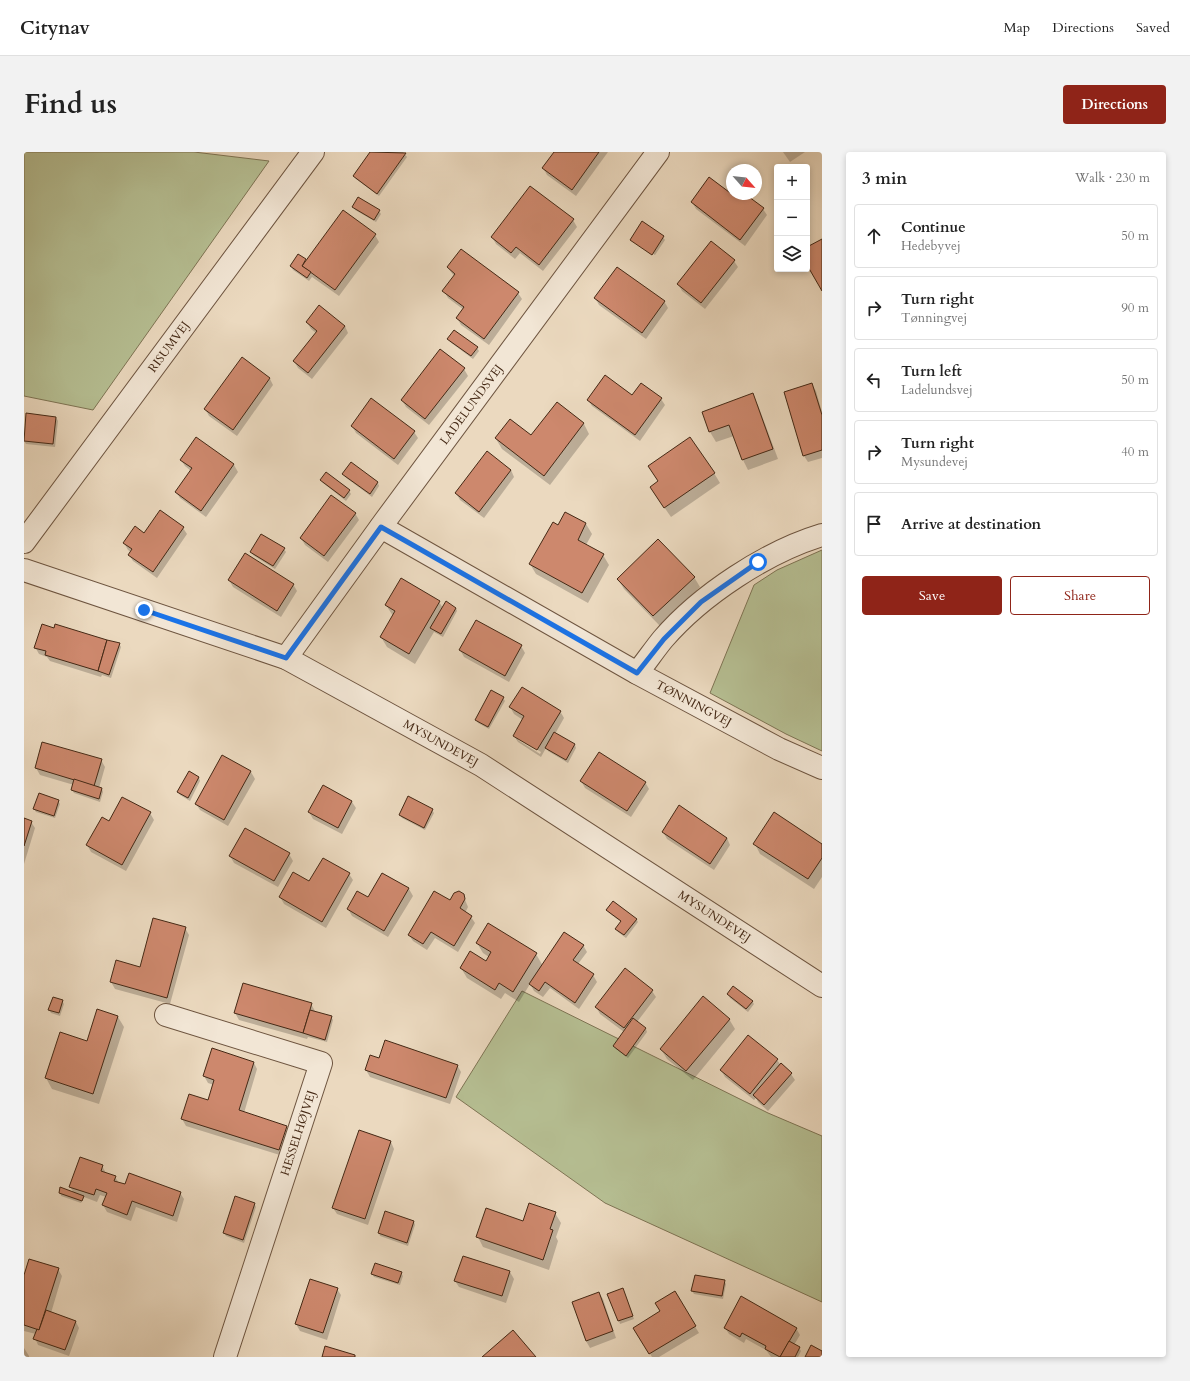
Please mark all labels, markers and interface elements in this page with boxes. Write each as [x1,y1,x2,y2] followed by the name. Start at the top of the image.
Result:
[20,15,90,41] text: Citynav
[1004,18,1030,37] text: Map
[1052,18,1114,37] text: Directions
[1136,18,1170,37] text: Saved
[24,85,117,123] text: Find us
[1063,85,1166,124] button: Directions
[726,164,762,200] north arrow
[774,164,810,272] map controls
[774,164,810,200] button: +
[862,167,907,190] text: 3 min
[1075,169,1150,187] text: Walk · 230 m
[774,200,810,236] button: −
[901,217,966,237] text: Continue
[863,225,885,247] icon: ahead
[1121,227,1149,245] text: 50 m
[774,236,810,272] button: layers
[901,237,961,255] text: Hedebyvej
[901,289,974,309] text: Turn right
[863,297,885,319] icon: right
[1121,299,1149,317] text: 90 m
[901,309,967,327] text: Tønningvej
[144,318,193,376] street label: RISUMVEJ
[436,361,506,448] street label: LADELUNDSVEJ
[901,361,962,381] text: Turn left
[863,369,885,391] icon: left
[1121,371,1149,389] text: 50 m
[901,381,973,399] text: Ladelundsvej
[901,433,974,453] text: Turn right
[863,441,885,463] icon: right
[1121,443,1149,461] text: 40 m
[901,453,968,471] text: Mysundevej
[863,513,885,535] icon: arrive
[901,514,1041,534] text: Arrive at destination
[749,553,767,571] route start
[862,576,1002,615] button: Save
[1010,576,1150,615] button: Share
[135,601,153,619] route end
[653,677,734,730] street label: TØNNINGVEJ
[400,716,481,770] street label: MYSUNDEVEJ
[675,887,754,946] street label: MYSUNDEVEJ
[277,1088,319,1178] street label: HESSELHØJVEJ

